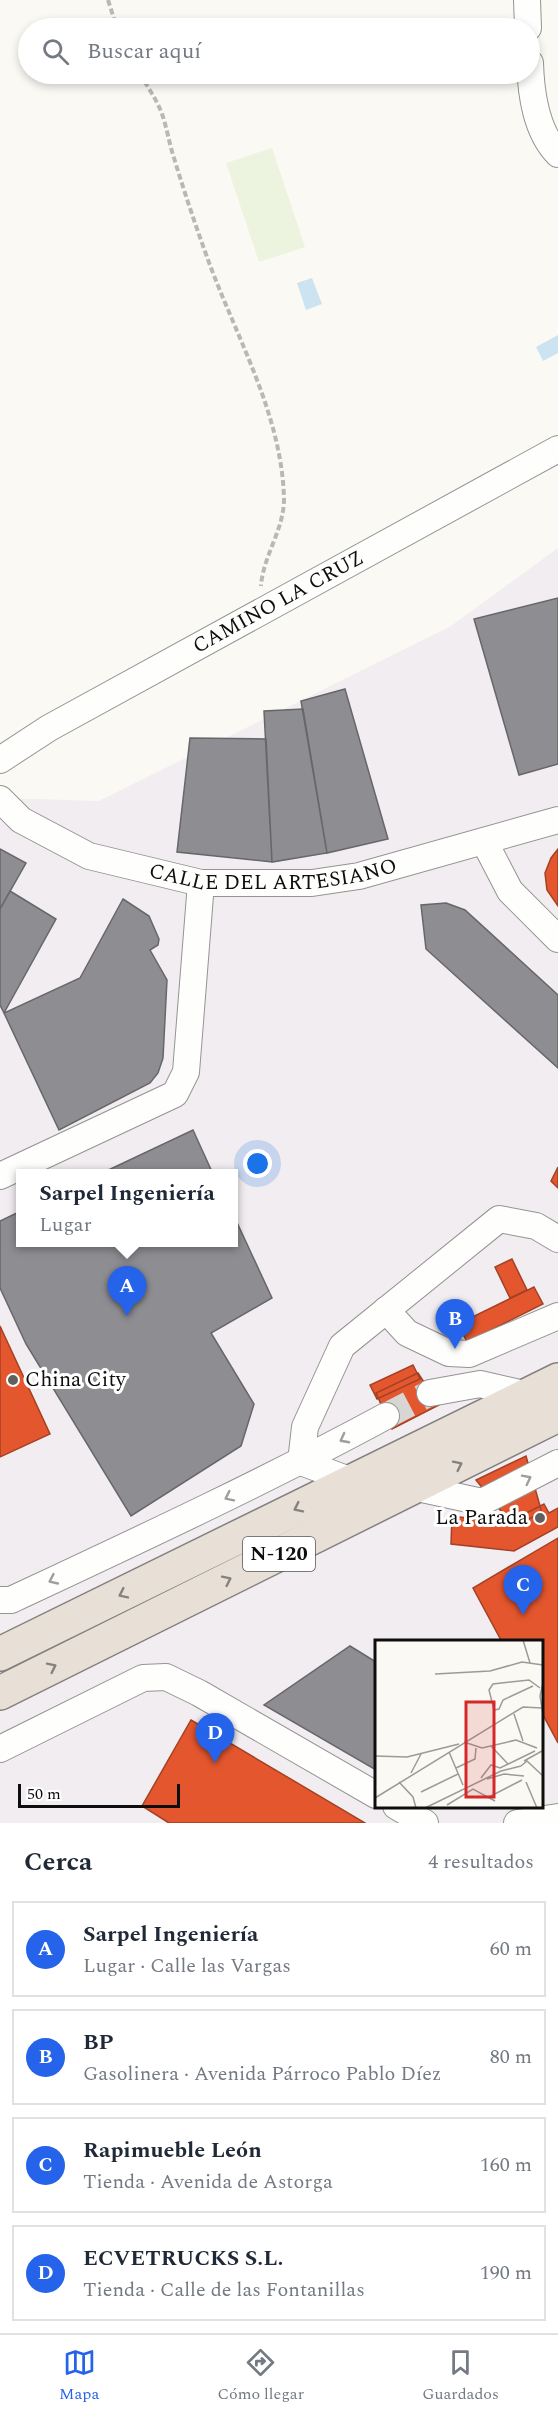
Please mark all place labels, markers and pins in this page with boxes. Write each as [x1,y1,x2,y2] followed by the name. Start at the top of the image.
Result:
[108,1266,146,1316] pin: A
[436,1300,474,1349] pin: B
[25,1364,127,1396] place label: China City
[6,1373,20,1387] marker: China City
[435,1502,529,1534] place label: La Parada
[533,1511,547,1525] marker: La Parada
[504,1566,542,1615] pin: C
[196,1714,234,1763] pin: D

